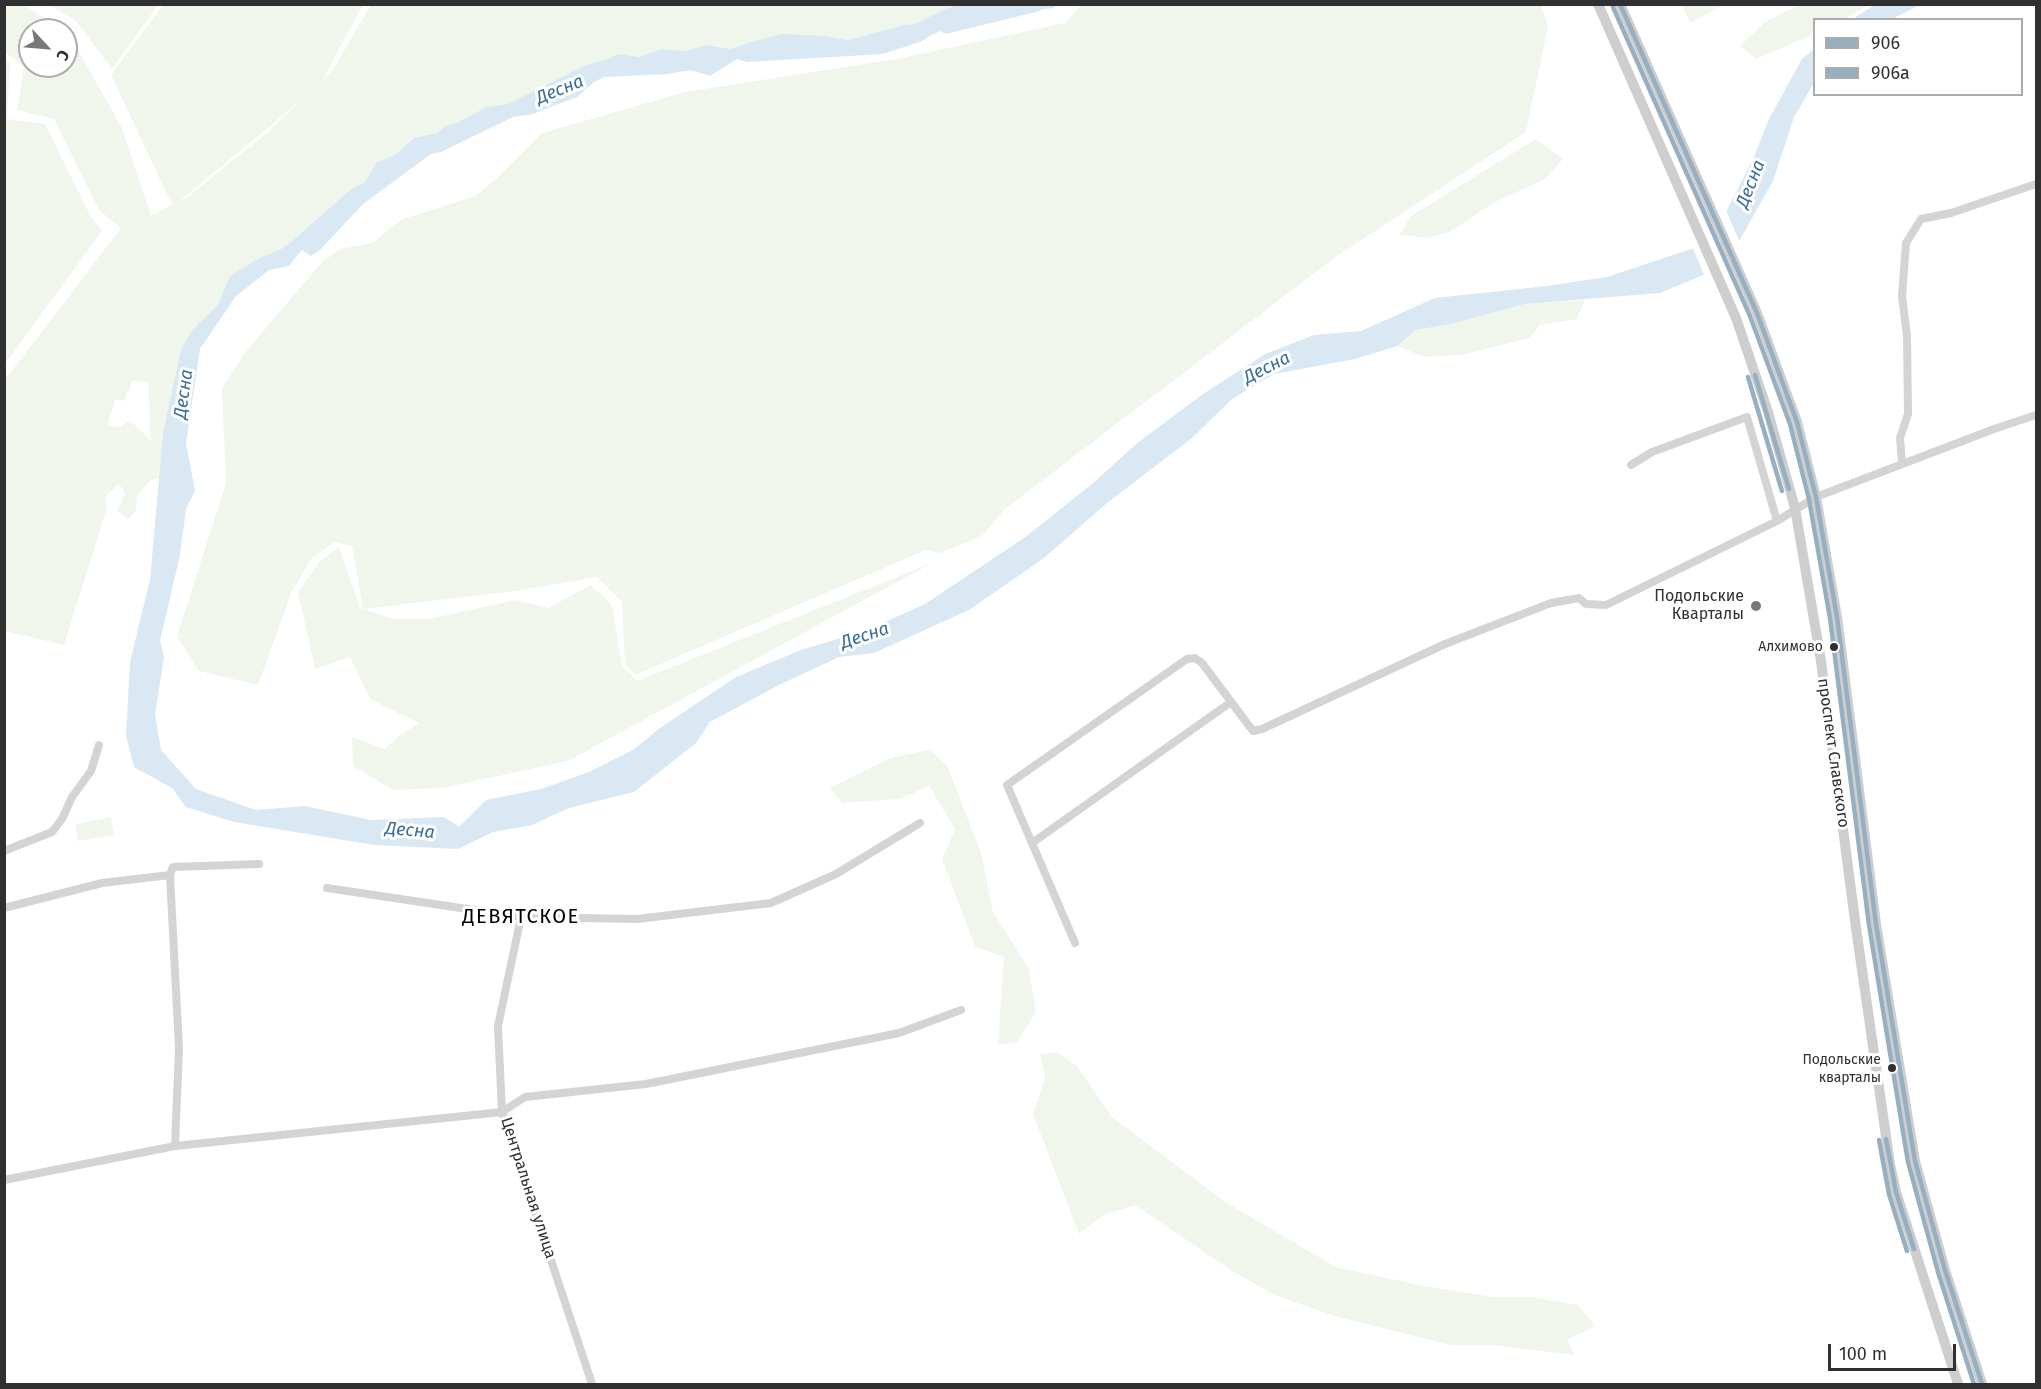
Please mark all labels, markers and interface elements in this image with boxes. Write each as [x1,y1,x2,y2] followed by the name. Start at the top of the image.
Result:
[18,18,78,78] north arrow
[1813,18,2023,96] legend
[1871,32,1900,54] text: 906
[52,47,73,64] text: С
[1871,62,1910,84] text: 906а
[533,71,587,109] water label: Десна
[1732,157,1770,211] water label: Десна
[1240,347,1294,389] water label: Десна
[170,368,198,420] water label: Десна
[1654,587,1744,625] place label: Подольские Кварталы
[1749,599,1763,613] marker: Подольские Кварталы
[838,618,892,654] water label: Десна
[1758,639,1823,655] place label: Алхимово
[1828,641,1840,653] marker: Алхимово
[1813,677,1853,829] street label: проспект Славского
[384,818,436,844] water label: Десна
[462,905,580,929] district label: ДЕВЯТСКОЕ
[1802,1052,1881,1084] place label: Подольские кварталы
[1886,1062,1898,1074] marker: Подольские кварталы
[496,1115,560,1261] street label: Центральная улица
[1831,1332,1958,1370] scale bar
[1839,1343,1887,1365] text: 100 m

